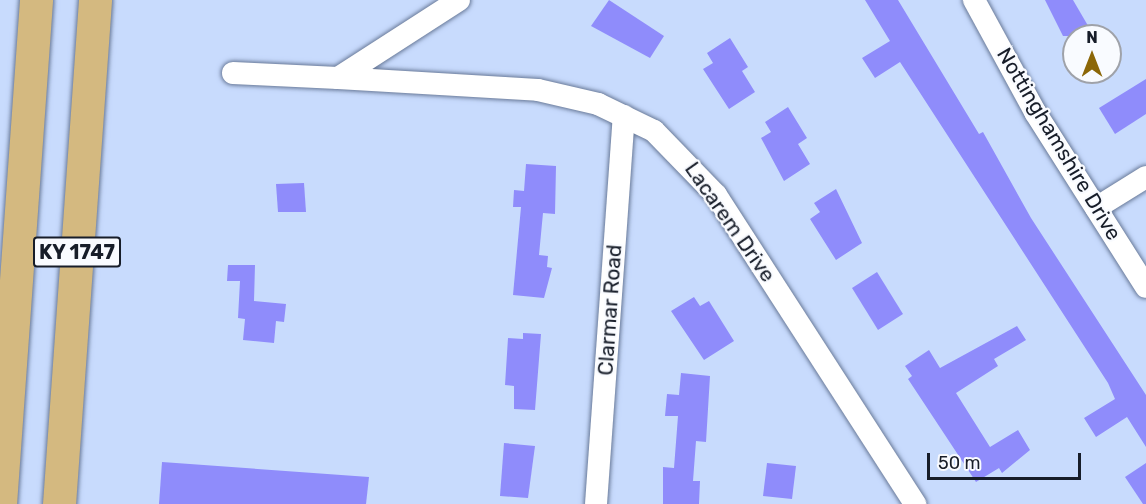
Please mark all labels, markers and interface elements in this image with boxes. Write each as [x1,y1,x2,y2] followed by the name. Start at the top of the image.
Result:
[1062,24,1122,84] north arrow
[1086,28,1098,47] text: N
[992,43,1126,245] street label: Nottinghamshire Drive
[679,157,781,287] street label: Lacarem Drive
[32,235,122,269] road number: KY 1747
[593,243,627,377] street label: Clarmar Road
[930,441,1084,479] scale bar
[938,452,981,474] text: 50 m

